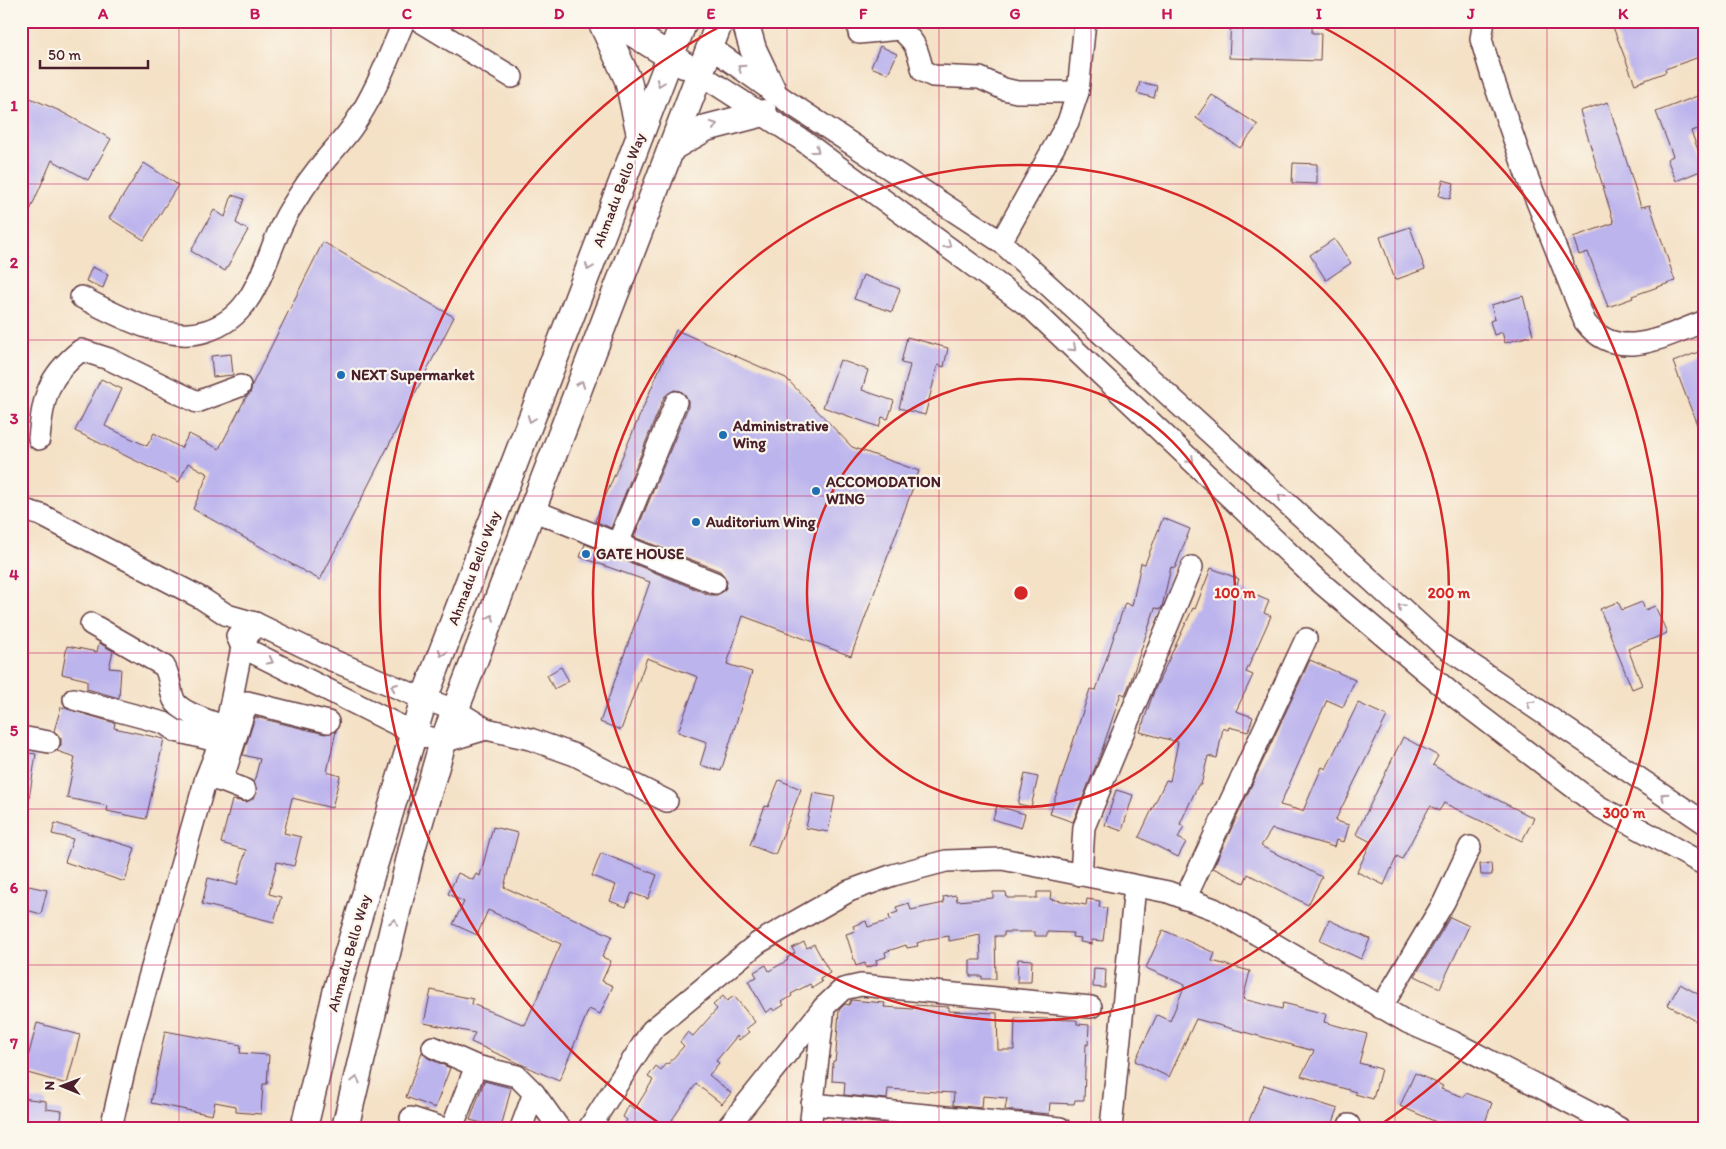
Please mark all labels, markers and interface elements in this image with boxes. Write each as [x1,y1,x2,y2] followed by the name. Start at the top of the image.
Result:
[97,4,109,23] text: A
[250,4,261,23] text: B
[402,4,413,23] text: C
[554,4,565,23] text: D
[707,4,716,23] text: E
[859,4,868,23] text: F
[1009,4,1021,23] text: G
[1161,4,1173,23] text: H
[1316,4,1322,23] text: I
[1466,4,1475,23] text: J
[1618,4,1629,23] text: K
[40,38,148,70] scale bar
[48,46,81,64] text: 50 m
[737,65,747,74] one-way arrow
[655,78,666,87] one-way arrow
[10,96,18,115] text: 1
[709,121,718,131] one-way arrow
[589,130,649,250] street label: Ahmadu Bello Way
[810,144,819,152] one-way arrow
[942,239,952,248] one-way arrow
[10,253,19,272] text: 2
[585,263,595,271] one-way arrow
[1068,342,1077,351] one-way arrow
[351,366,475,385] place label: NEXT Supermarket
[335,369,347,381] marker: NEXT Supermarket
[575,381,585,389] one-way arrow
[10,409,19,428] text: 3
[527,414,537,423] one-way arrow
[732,417,829,453] place label: Administrative Wing
[717,429,729,441] marker: Administrative Wing
[1186,454,1195,463] one-way arrow
[825,473,941,508] place label: ACCOMODATION WING
[810,485,822,497] marker: ACCOMODATION WING
[1277,494,1286,503] one-way arrow
[444,508,504,628] street label: Ahmadu Bello Way
[705,513,816,532] place label: Auditorium Wing
[690,516,702,528] marker: Auditorium Wing
[596,545,685,563] place label: GATE HOUSE
[580,548,592,560] marker: GATE HOUSE
[9,565,19,584] text: 4
[1012,584,1030,602] centre of rings
[1214,584,1256,602] text: 100 m
[1428,584,1471,602] text: 200 m
[1397,604,1406,613] one-way arrow
[485,614,495,623] one-way arrow
[438,648,448,657] one-way arrow
[265,655,274,665] one-way arrow
[390,682,399,693] one-way arrow
[1526,701,1535,711] one-way arrow
[10,721,19,740] text: 5
[1661,793,1670,802] one-way arrow
[1603,804,1646,822] text: 300 m
[10,878,19,897] text: 6
[324,892,374,1014] street label: Ahmadu Bello Way
[388,918,399,927] one-way arrow
[9,1034,18,1053] text: 7
[38,1062,88,1112] north arrow
[350,1076,361,1085] one-way arrow
[41,1081,58,1091] text: N

